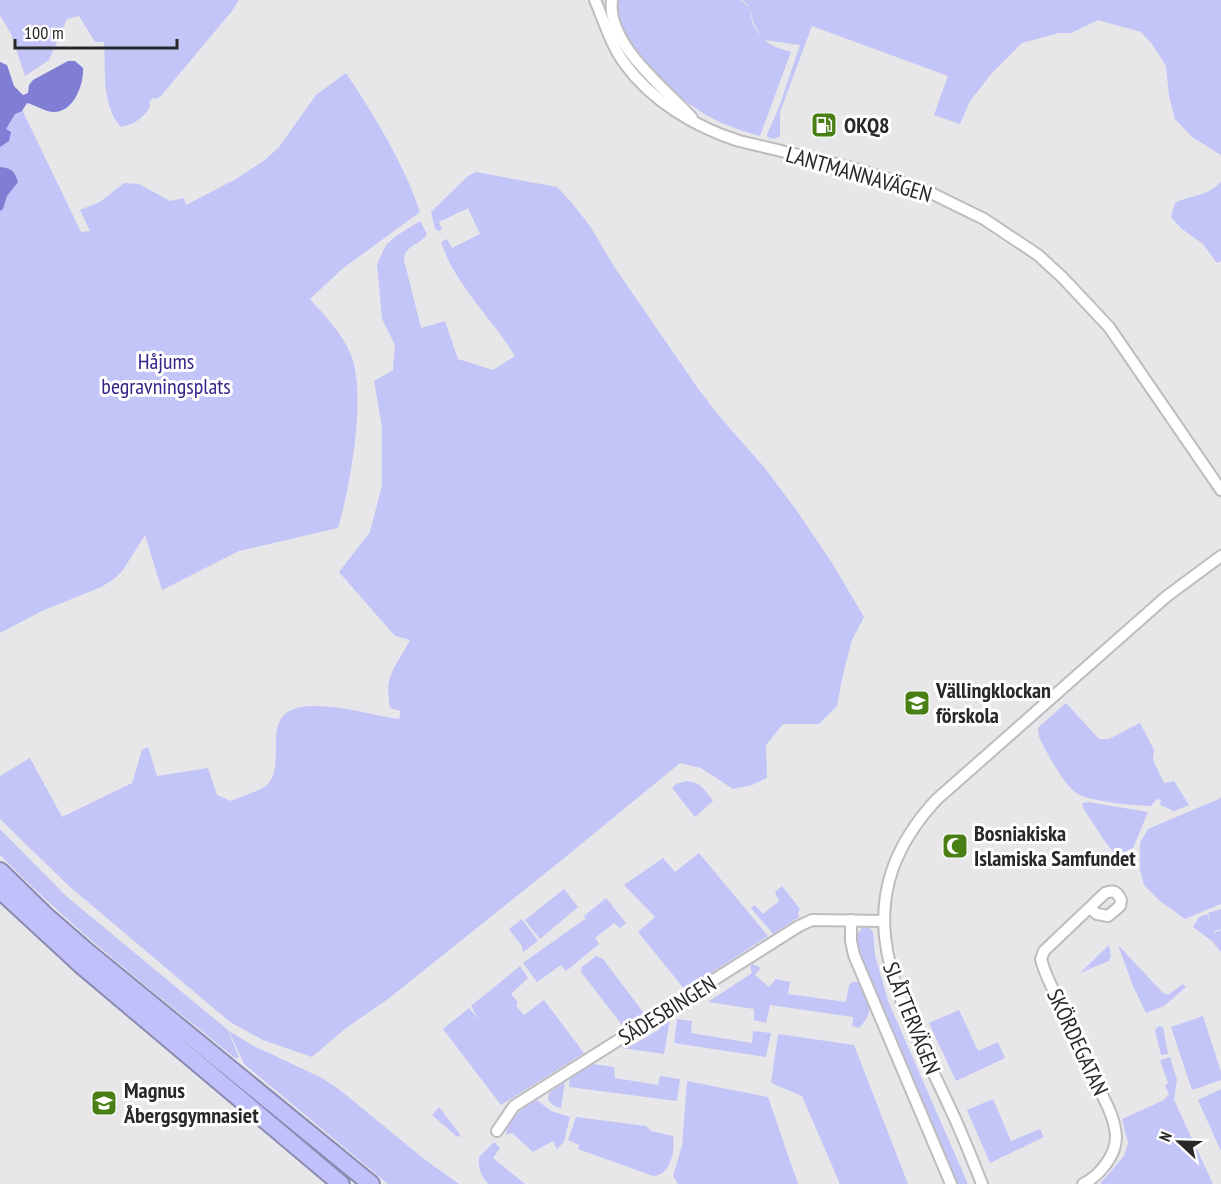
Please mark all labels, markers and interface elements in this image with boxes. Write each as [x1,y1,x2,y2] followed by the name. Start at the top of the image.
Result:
[15,12,177,50] scale bar
[24,21,64,44] text: 100 m
[809,110,839,140] fuel station icon: OKQ8
[844,111,890,139] place label: OKQ8
[783,140,935,208] street label: LANTMANNAVÄGEN
[101,347,231,400] park label: Håjums begravningsplats
[935,676,1051,729] place label: Vällingklockan förskola
[902,688,932,718] school or university icon: Vällingklockan förskola
[974,819,1136,872] place label: Bosniakiska Islamiska Samfundet
[940,831,970,861] mosque icon: Bosniakiska Islamiska Samfundet
[877,958,947,1078] street label: SLÅTTERVÄGEN
[613,969,721,1051] street label: SÄDESBINGEN
[1041,984,1115,1100] street label: SKÖRDEGATAN
[123,1076,259,1129] place label: Magnus Åbergsgymnasiet
[89,1088,119,1118] school or university icon: Magnus Åbergsgymnasiet
[1149,1112,1209,1172] north arrow
[1154,1129,1176,1144] text: N

